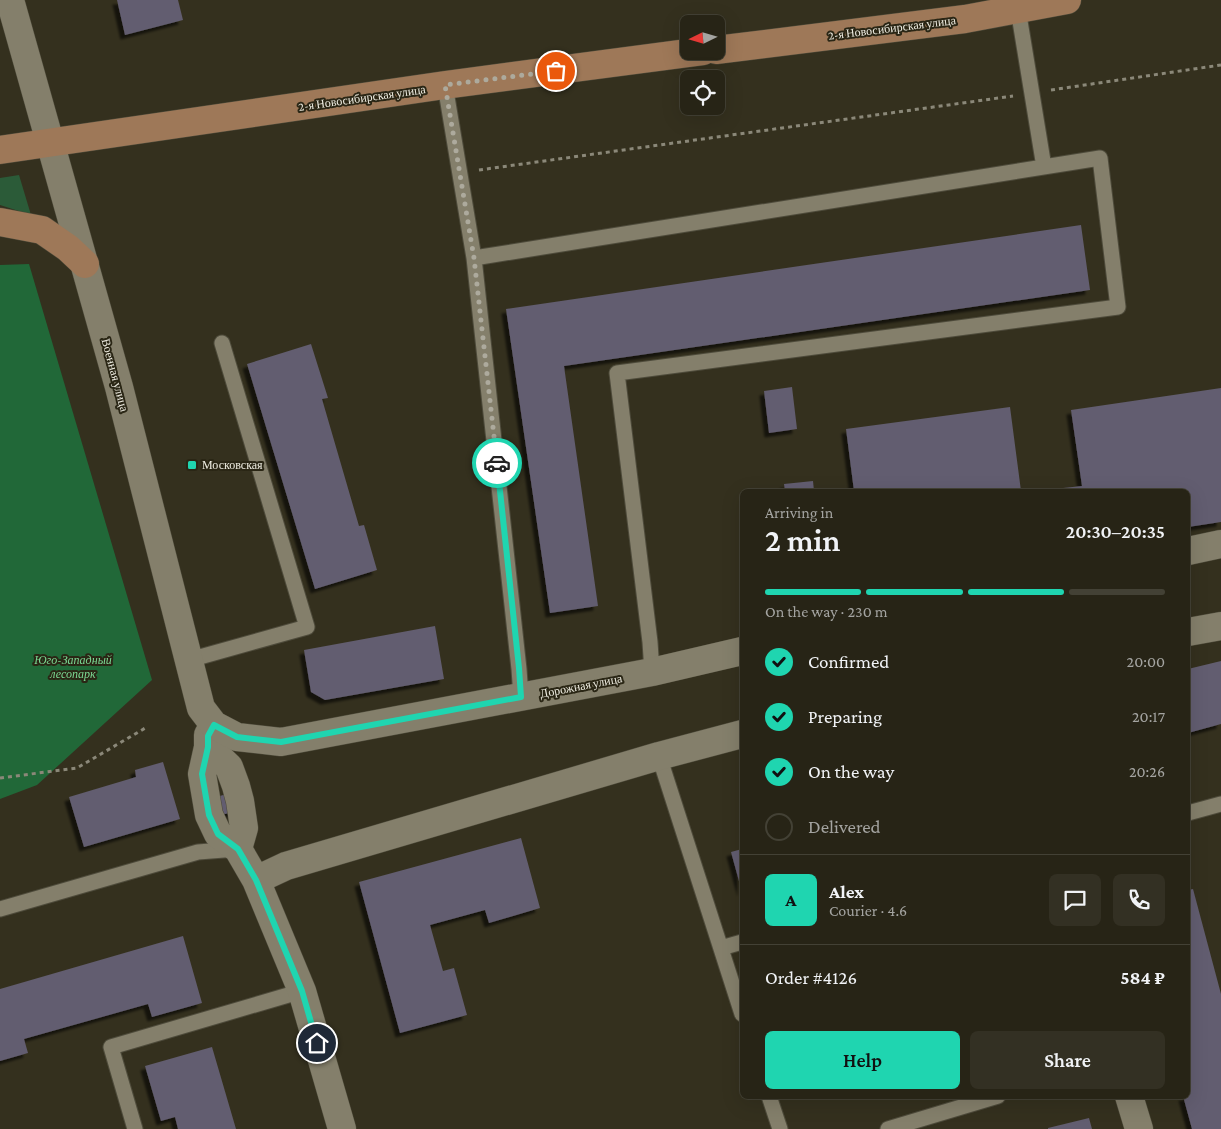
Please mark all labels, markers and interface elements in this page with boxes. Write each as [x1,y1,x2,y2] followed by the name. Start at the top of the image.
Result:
[827,13,957,43] street label: 2-я Новосибирская улица
[680,15,725,60] north arrow
[680,15,725,115] map controls
[535,50,577,92] pin
[542,57,570,85] icon: bag
[680,70,725,115] button: locate
[297,82,427,114] street label: 2-я Новосибирская улица
[99,337,132,414] street label: Военная улица
[472,438,522,488] courier
[483,449,511,477] icon: car
[202,458,263,472] place label: Московская
[186,459,198,471] marker: Московская
[765,504,833,521] text: Arriving in
[1066,521,1165,542] text: 20:30–20:35
[765,522,840,558] text: 2 min
[765,603,888,620] text: On the way · 230 m
[765,648,793,676] icon: check
[808,651,889,672] text: Confirmed
[33,653,112,681] park label: Юго-Западный лесопарк
[1127,653,1165,670] text: 20:00
[539,671,624,701] street label: Дорожная улица
[765,703,793,731] icon: check
[808,706,882,727] text: Preparing
[1132,708,1165,725] text: 20:17
[765,758,793,786] icon: check
[808,761,894,782] text: On the way
[1129,763,1165,780] text: 20:26
[808,816,881,837] text: Delivered
[1049,874,1101,926] button: chat
[1113,874,1165,926] button: phone
[829,881,864,902] text: Alex
[785,889,797,910] text: A
[829,902,907,919] text: Courier · 4.6
[765,967,857,988] text: Order #4126
[1120,967,1165,988] text: 584 ₽
[296,1022,338,1064] pin
[303,1029,331,1057] icon: home
[765,1031,960,1089] button: Help
[970,1031,1165,1089] button: Share

